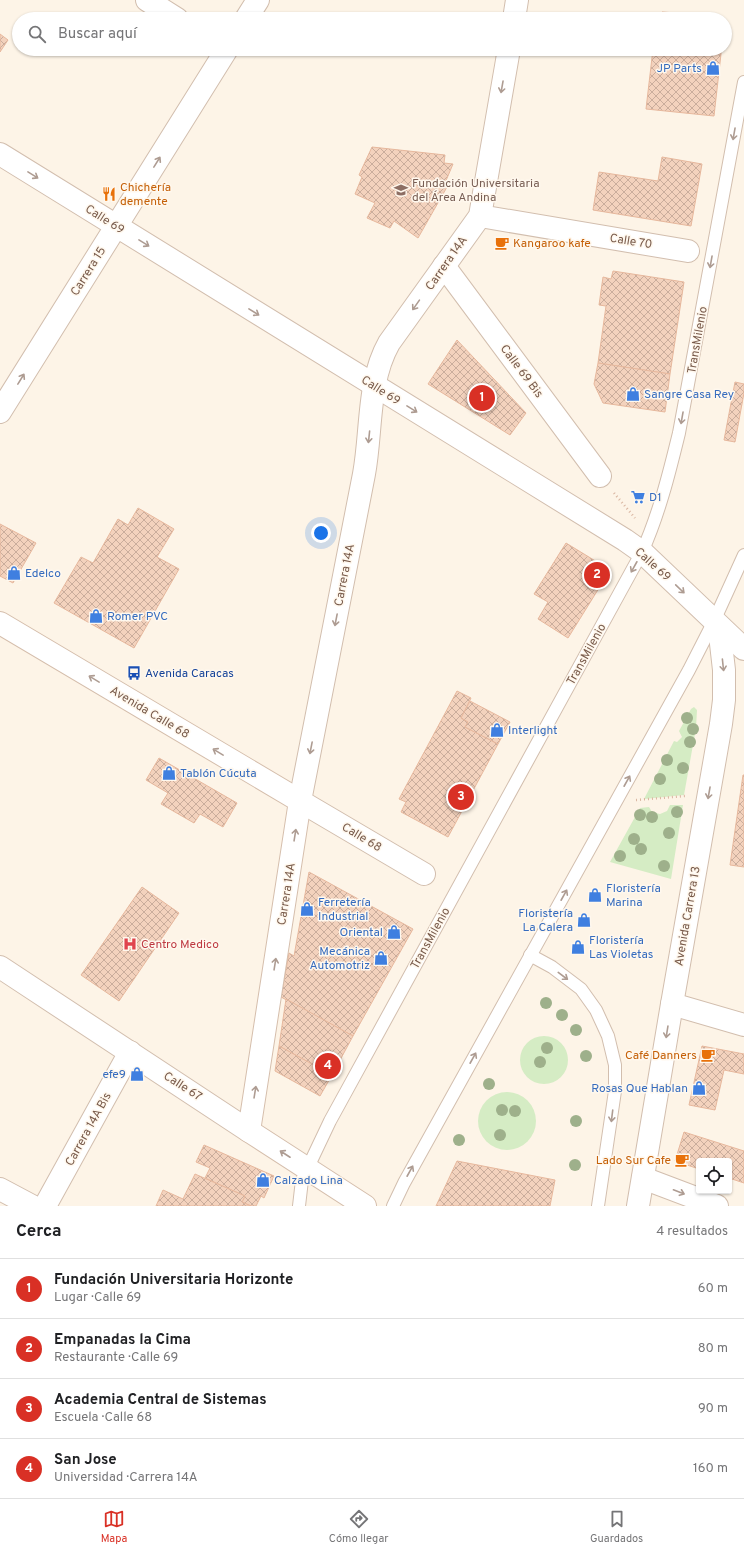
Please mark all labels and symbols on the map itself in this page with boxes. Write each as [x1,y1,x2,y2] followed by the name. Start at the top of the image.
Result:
[705,60,721,76] shop icon: JP Parts
[656,61,702,77] place label: JP Parts
[498,81,506,94] one-way arrow
[730,127,738,140] one-way arrow
[153,156,161,168] one-way arrow
[27,171,39,179] one-way arrow
[412,176,539,206] place label: Fundación Universitaria del Área Andina
[120,180,171,210] place label: Chichería demente
[393,182,409,198] school or university icon: Fundación Universitaria del Área Andina
[101,186,117,202] restaurant icon: Chichería demente
[82,202,127,238] street label: Calle 69
[608,231,653,253] street label: Calle 70
[422,233,471,294] street label: Carrera 14A
[494,235,510,251] cafe icon: Kangaroo kafe
[513,236,591,252] place label: Kangaroo kafe
[138,240,150,248] one-way arrow
[67,244,110,299] street label: Carrera 15
[707,255,715,268] one-way arrow
[412,299,420,310] one-way arrow
[684,305,712,375] street label: TransMilenio
[248,308,260,316] one-way arrow
[496,342,547,402] street label: Calle 69 Bis
[16,373,25,384] one-way arrow
[358,373,403,409] street label: Calle 69
[469,383,495,413] pin: 1
[625,386,641,402] shop icon: Sangre Casa Rey
[644,387,734,403] place label: Sangre Casa Rey
[407,405,418,414] one-way arrow
[678,411,686,424] one-way arrow
[366,430,373,443] one-way arrow
[630,489,646,505] supermarket icon: D1
[649,490,662,506] place label: D1
[311,523,331,543] your location
[331,543,359,608] street label: Carrera 14A
[631,544,674,585] street label: Calle 69
[584,560,610,590] pin: 2
[629,561,637,573] one-way arrow
[6,565,22,581] shop icon: Edelco
[25,566,61,582] place label: Edelco
[675,584,685,594] one-way arrow
[88,608,104,624] shop icon: Romer PVC
[107,609,168,625] place label: Romer PVC
[331,613,339,626] one-way arrow
[563,621,611,688] street label: TransMilenio
[719,658,727,671] one-way arrow
[126,665,142,681] bus stop icon: Avenida Caracas
[145,666,234,682] place label: Avenida Caracas
[89,674,101,682] one-way arrow
[107,683,192,743] street label: Avenida Calle 68
[489,722,505,738] shop icon: Interlight
[508,723,558,739] place label: Interlight
[306,741,314,754] one-way arrow
[212,748,224,756] one-way arrow
[161,765,177,781] shop icon: Tablón Cúcuta
[180,766,257,782] place label: Tablón Cúcuta
[624,776,631,788] one-way arrow
[448,782,474,812] pin: 3
[705,786,713,799] one-way arrow
[338,820,385,856] street label: Calle 68
[291,829,299,842] one-way arrow
[274,862,300,927] street label: Carrera 14A
[671,865,705,967] street label: Avenida Carrera 13
[606,881,661,911] place label: Floristería Marina
[587,887,603,903] shop icon: Floristería Marina
[560,889,568,901] one-way arrow
[318,895,371,925] place label: Ferretería Industrial
[299,901,315,917] shop icon: Ferretería Industrial
[407,905,455,972] street label: TransMilenio
[518,906,573,936] place label: Floristería La Calera
[576,912,592,928] shop icon: Floristería La Calera
[386,924,402,940] shop icon: Oriental
[340,925,383,941] place label: Oriental
[589,933,653,963] place label: Floristería Las Violetas
[122,936,138,952] hospital icon: Centro Medico
[141,937,219,953] place label: Centro Medico
[570,939,586,955] shop icon: Floristería Las Violetas
[309,944,370,974] place label: Mecánica Automotriz
[373,950,389,966] shop icon: Mecánica Automotriz
[271,957,279,970] one-way arrow
[558,971,569,980] one-way arrow
[663,1025,671,1038] one-way arrow
[700,1047,716,1063] cafe icon: Café Danners
[625,1048,697,1064] place label: Café Danners
[315,1051,341,1081] pin: 4
[470,1052,478,1064] one-way arrow
[129,1066,145,1082] shop icon: efe9
[102,1067,126,1083] place label: efe9
[160,1068,205,1105] street label: Calle 67
[691,1080,707,1096] shop icon: Rosas Que Hablan
[591,1081,688,1097] place label: Rosas Que Hablan
[251,1086,259,1099] one-way arrow
[62,1090,116,1169] street label: Carrera 14A Bis
[608,1110,616,1123] one-way arrow
[279,1150,291,1158] one-way arrow
[674,1152,690,1168] cafe icon: Lado Sur Cafe
[596,1153,671,1169] place label: Lado Sur Cafe
[407,1165,415,1177] one-way arrow
[255,1172,271,1188] shop icon: Calzado Lina
[274,1173,343,1189] place label: Calzado Lina
[673,1189,686,1196] one-way arrow

